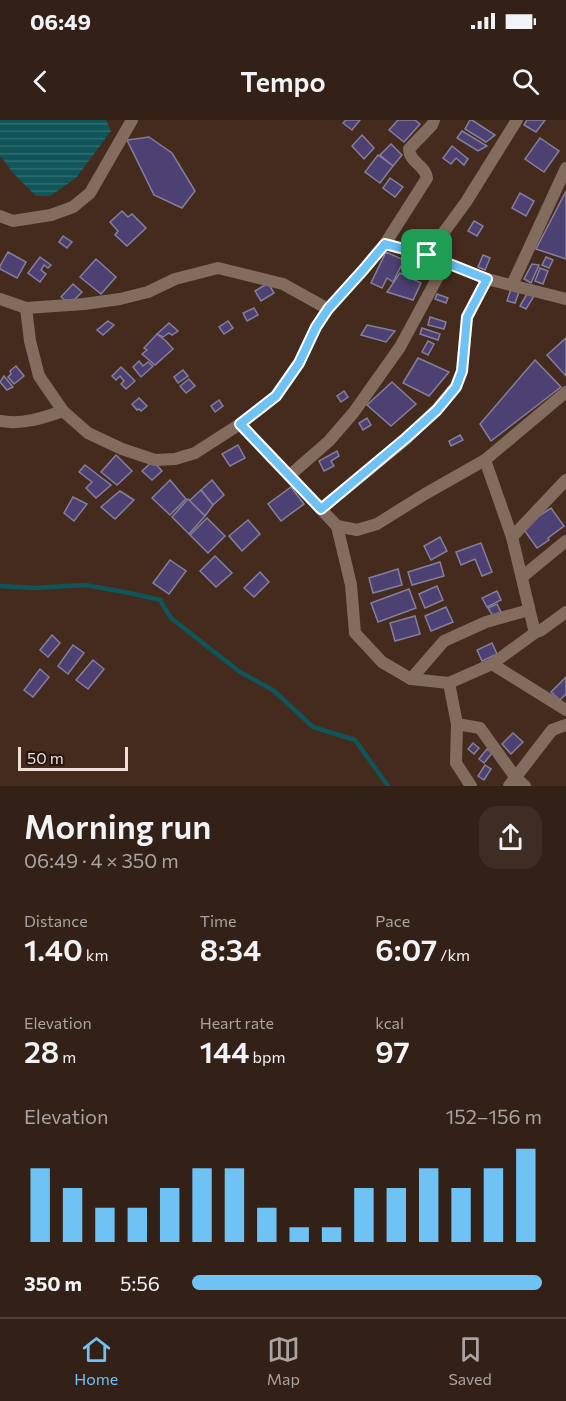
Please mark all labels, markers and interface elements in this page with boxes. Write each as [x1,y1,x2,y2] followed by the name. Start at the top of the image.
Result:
[30,8,91,35] text: 06:49
[24,65,57,98] icon: back
[240,65,326,98] text: Tempo
[509,65,542,98] icon: search
[401,229,452,280] pin
[410,238,443,271] icon: arrive
[18,744,128,772] scale bar
[27,748,64,767] text: 50 m
[24,805,211,846] text: Morning run
[479,806,542,869] button: share
[24,848,179,872] text: 06:49 · 4 × 350 m
[24,911,88,930] text: Distance
[200,911,236,930] text: Time
[375,911,410,930] text: Pace
[24,930,83,967] text: 1.40
[200,930,261,967] text: 8:34
[375,930,437,967] text: 6:07
[83,945,108,964] text: km
[437,945,470,964] text: /km
[24,1013,92,1032] text: Elevation
[200,1013,274,1032] text: Heart rate
[375,1013,404,1032] text: kcal
[24,1032,59,1069] text: 28
[200,1032,250,1069] text: 144
[375,1032,410,1069] text: 97
[59,1047,76,1066] text: m
[250,1047,286,1066] text: bpm
[24,1104,109,1128] text: Elevation
[446,1104,542,1128] text: 152–156 m
[24,1271,82,1295] text: 350 m
[120,1271,160,1295] text: 5:56
[74,1333,118,1388] tab: Home
[267,1333,300,1388] tab: Map
[448,1333,492,1388] tab: Saved

